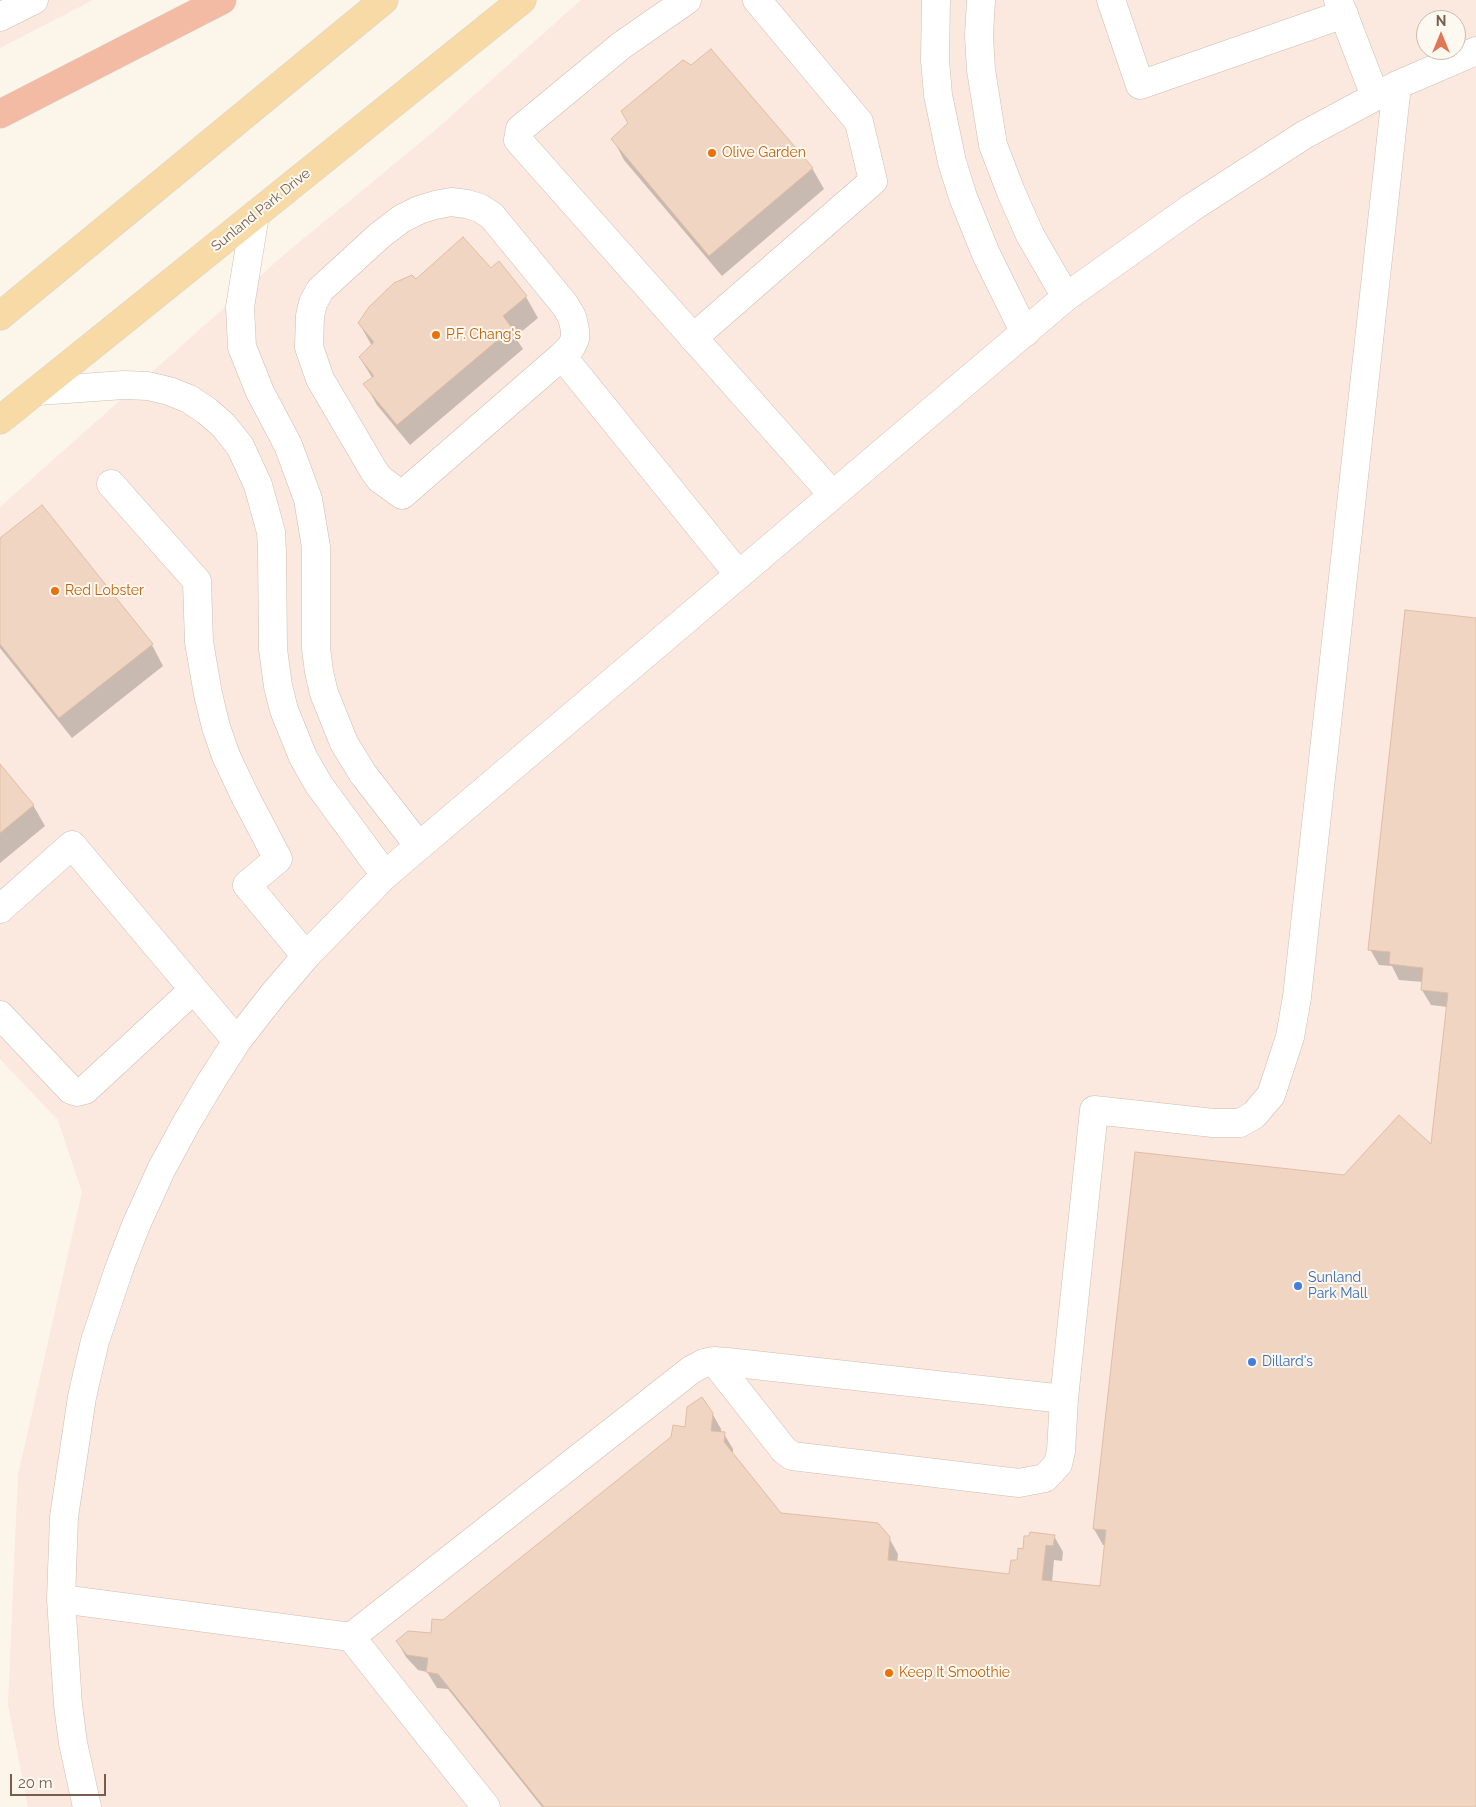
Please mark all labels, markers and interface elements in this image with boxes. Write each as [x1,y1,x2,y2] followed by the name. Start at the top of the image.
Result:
[1416,10,1466,60] north arrow
[1436,13,1446,29] text: N
[722,145,806,161] place label: Olive Garden
[706,147,718,159] marker: Olive Garden
[208,165,314,255] street label: Sunland Park Drive
[446,327,521,343] place label: P.F. Chang's
[430,329,442,341] marker: P.F. Chang's
[65,583,144,599] place label: Red Lobster
[49,585,61,597] marker: Red Lobster
[1308,1270,1368,1302] place label: Sunland Park Mall
[1292,1280,1304,1292] marker: Sunland Park Mall
[1262,1354,1313,1370] place label: Dillard's
[1246,1356,1258,1368] marker: Dillard's
[899,1665,1010,1681] place label: Keep It Smoothie
[883,1667,895,1679] marker: Keep It Smoothie
[12,1764,109,1796] scale bar
[18,1774,53,1792] text: 20 m

